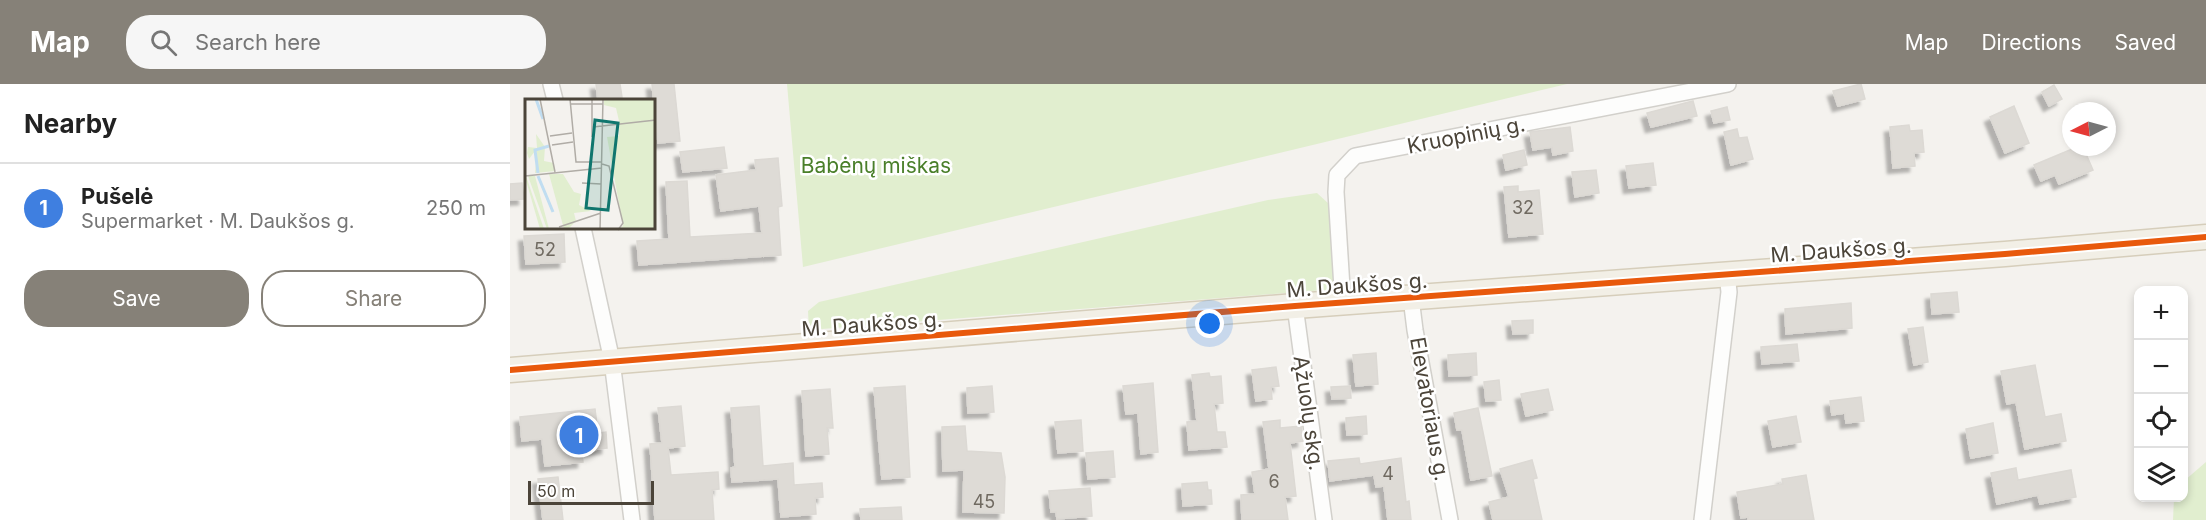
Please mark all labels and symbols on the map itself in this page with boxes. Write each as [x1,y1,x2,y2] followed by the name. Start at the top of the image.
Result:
[525,99,656,230] inset map
[2062,102,2116,156] north arrow
[1405,111,1527,159] street label: Kruopinių g.
[801,153,951,178] park label: Babėnų miškas
[1512,197,1534,218] house number: 32
[1770,233,1912,267] street label: M. Daukšos g.
[534,239,556,260] house number: 52
[1286,268,1428,302] street label: M. Daukšos g.
[801,307,943,341] street label: M. Daukšos g.
[1195,309,1224,338] your location
[1405,335,1455,483] street label: Elevatoriaus g.
[1289,354,1329,472] street label: Ąžuolų skg.
[560,412,598,458] pin: 1
[1382,463,1394,484] house number: 4
[1268,471,1280,492] house number: 6
[528,478,654,506] scale bar
[973,491,995,512] house number: 45

